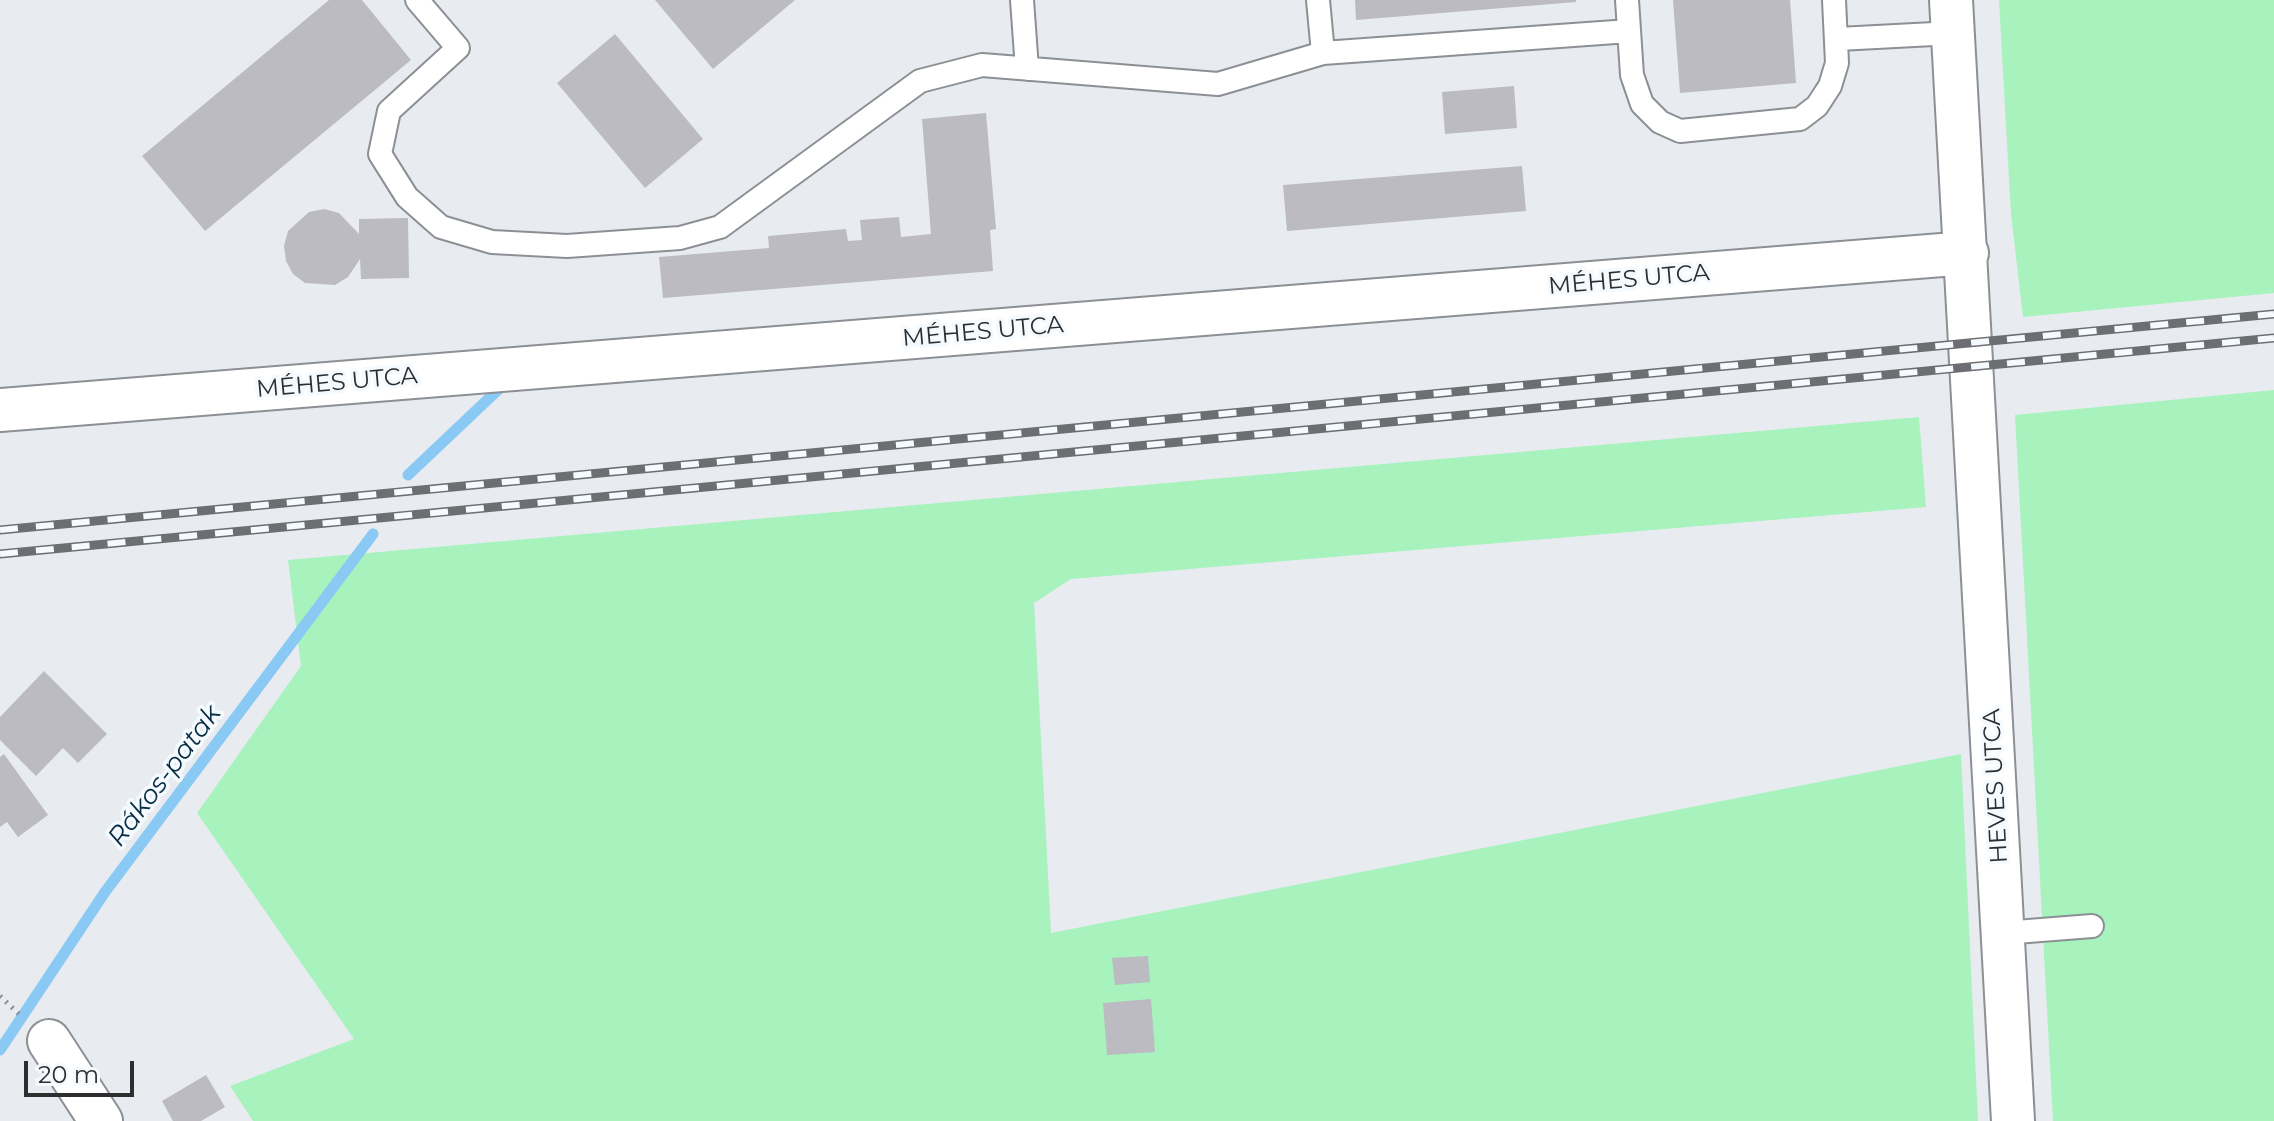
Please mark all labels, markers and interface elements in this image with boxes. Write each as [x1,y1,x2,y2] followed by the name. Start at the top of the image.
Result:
[1547,259,1711,301] street label: MÉHES UTCA
[901,311,1065,353] street label: MÉHES UTCA
[255,362,419,404] street label: MÉHES UTCA
[102,699,228,853] water label: Rákos-patak
[1978,708,2014,864] street label: HEVES UTCA
[28,1045,138,1095] scale bar
[38,1060,99,1089] text: 20 m

